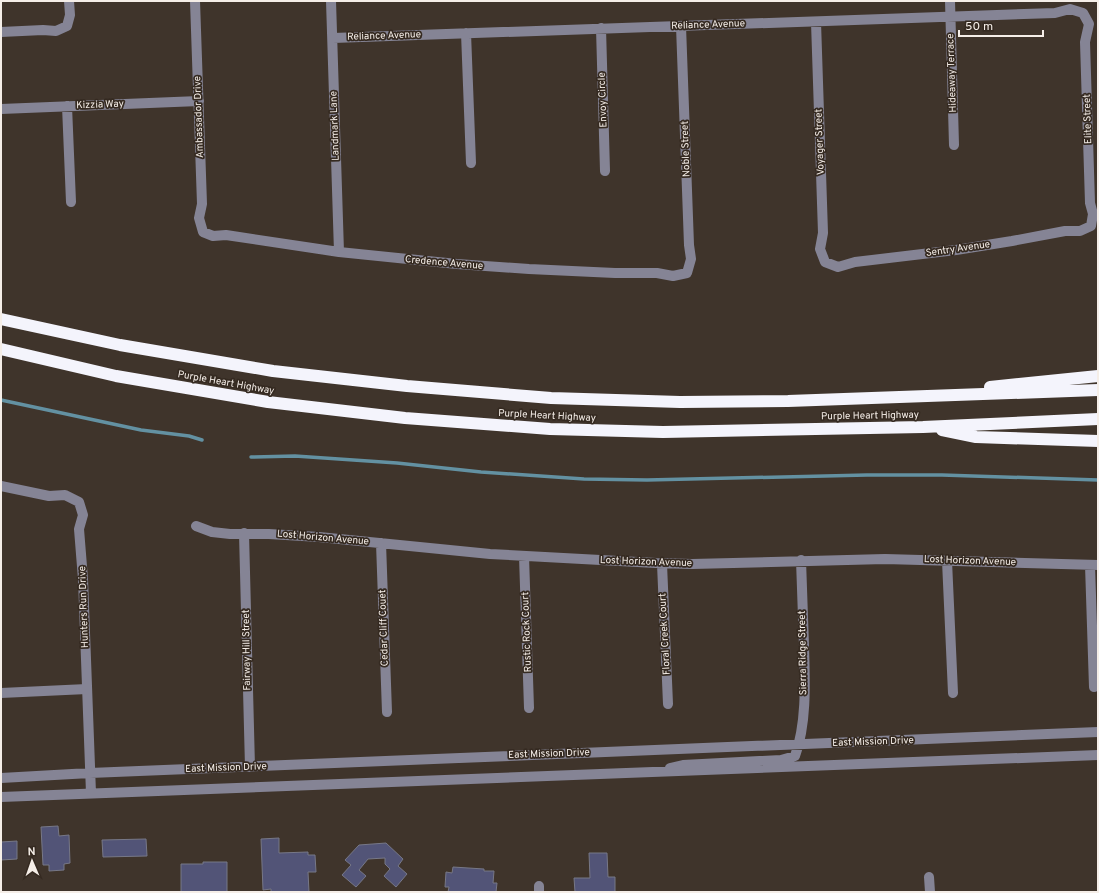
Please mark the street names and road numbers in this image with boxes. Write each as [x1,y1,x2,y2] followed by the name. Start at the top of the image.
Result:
[671,17,745,33] street label: Reliance Avenue
[347,28,421,44] street label: Reliance Avenue
[944,33,960,113] street label: Hideaway Terrace
[596,72,610,128] street label: Envoy Circle
[191,76,207,158] street label: Ambassador Drive
[327,91,343,161] street label: Landmark Lane
[1081,94,1095,144] street label: Elite Street
[76,98,124,112] street label: Kizzia Way
[812,108,828,175] street label: Voyager Street
[679,120,693,177] street label: Noble Street
[925,238,991,260] street label: Sentry Avenue
[404,253,484,273] street label: Credence Avenue
[177,368,275,398] street label: Purple Heart Highway
[498,407,596,425] street label: Purple Heart Highway
[821,409,919,423] street label: Purple Heart Highway
[276,528,370,548] street label: Lost Horizon Avenue
[924,553,1016,569] street label: Lost Horizon Avenue
[600,554,692,570] street label: Lost Horizon Avenue
[76,566,92,648] street label: Hunters Run Drive
[376,589,392,667] street label: Cedar Cliff Couet
[519,591,535,673] street label: Rustic Rock Court
[656,592,674,675] street label: Floral Creek Court
[240,609,254,691] street label: Fairway Hill Street
[796,610,810,696] street label: Sierra Ridge Street
[832,734,914,750] street label: East Mission Drive
[508,746,590,762] street label: East Mission Drive
[185,760,267,776] street label: East Mission Drive

